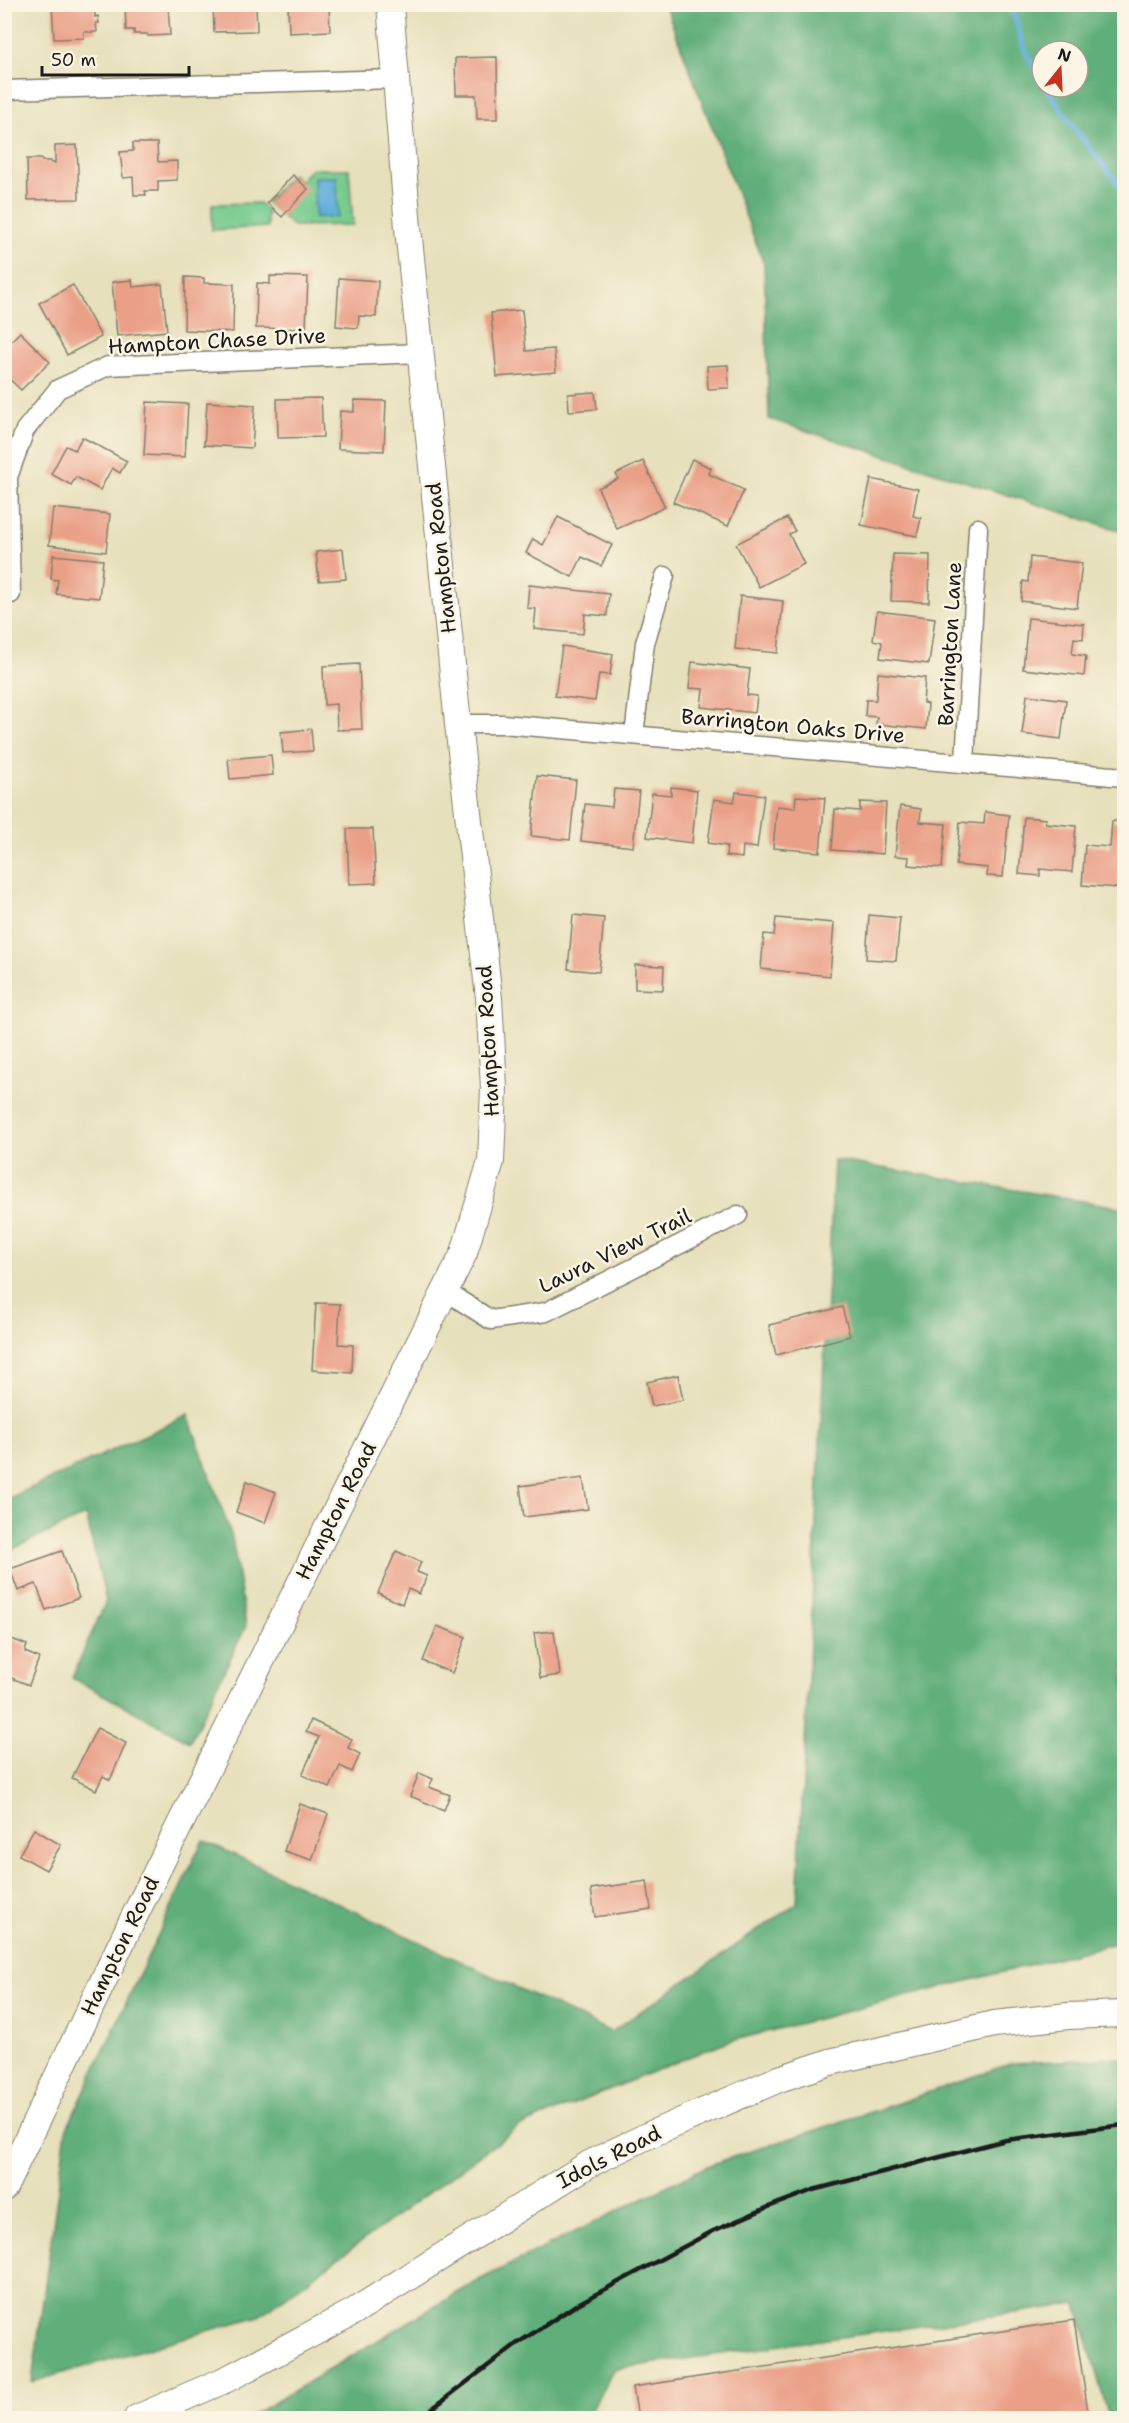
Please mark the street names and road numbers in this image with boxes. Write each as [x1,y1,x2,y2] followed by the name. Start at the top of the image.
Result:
[107,321,327,361] street label: Hampton Chase Drive
[419,481,463,635] street label: Hampton Road
[932,561,968,727] street label: Barrington Lane
[680,702,906,750] street label: Barrington Oaks Drive
[470,964,506,1118] street label: Hampton Road
[534,1202,696,1300] street label: Laura View Trail
[289,1437,383,1585] street label: Hampton Road
[74,1872,166,2020] street label: Hampton Road
[552,2119,666,2195] street label: Idols Road

